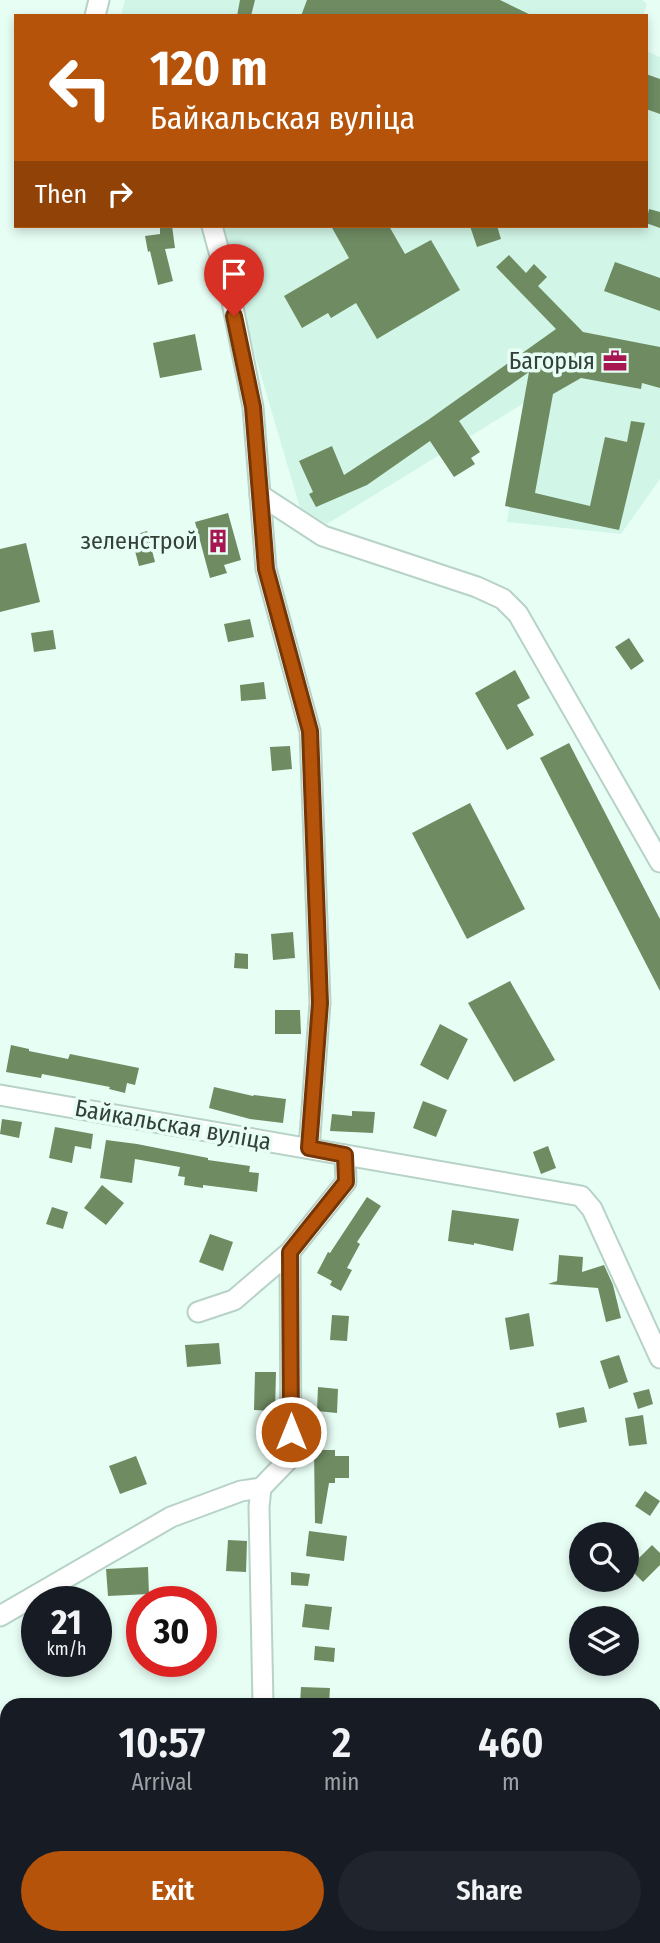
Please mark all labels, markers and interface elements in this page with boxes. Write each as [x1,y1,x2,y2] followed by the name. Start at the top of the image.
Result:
[150,39,268,98] text: 120 m
[35,42,126,133] icon: left
[150,99,415,137] text: Байкальская вуліца
[101,175,139,213] icon: right
[35,179,87,210] text: Then
[204,244,264,316] pin
[215,255,253,293] icon: arrive
[509,347,595,375] place label: Багорыя
[601,347,629,375] office icon: Багорыя
[81,527,198,555] place label: зеленстрой
[204,527,232,555] building icon: зеленстрой
[73,1094,273,1156] street label: Байкальская вуліца
[254,1395,328,1469] position arrow
[569,1522,639,1676] map controls
[569,1522,639,1592] button: search
[126,1586,217,1677] speed limit sign: 30
[51,1601,82,1643] text: 21
[569,1606,639,1676] button: layers
[46,1638,87,1660] text: km/h
[118,1718,205,1768] text: 10:57
[332,1718,351,1768] text: 2
[478,1718,544,1768] text: 460
[131,1768,192,1796] text: Arrival
[324,1768,359,1796] text: min
[502,1768,520,1796] text: m
[21,1851,324,1931] button: Exit
[338,1851,641,1931] button: Share

